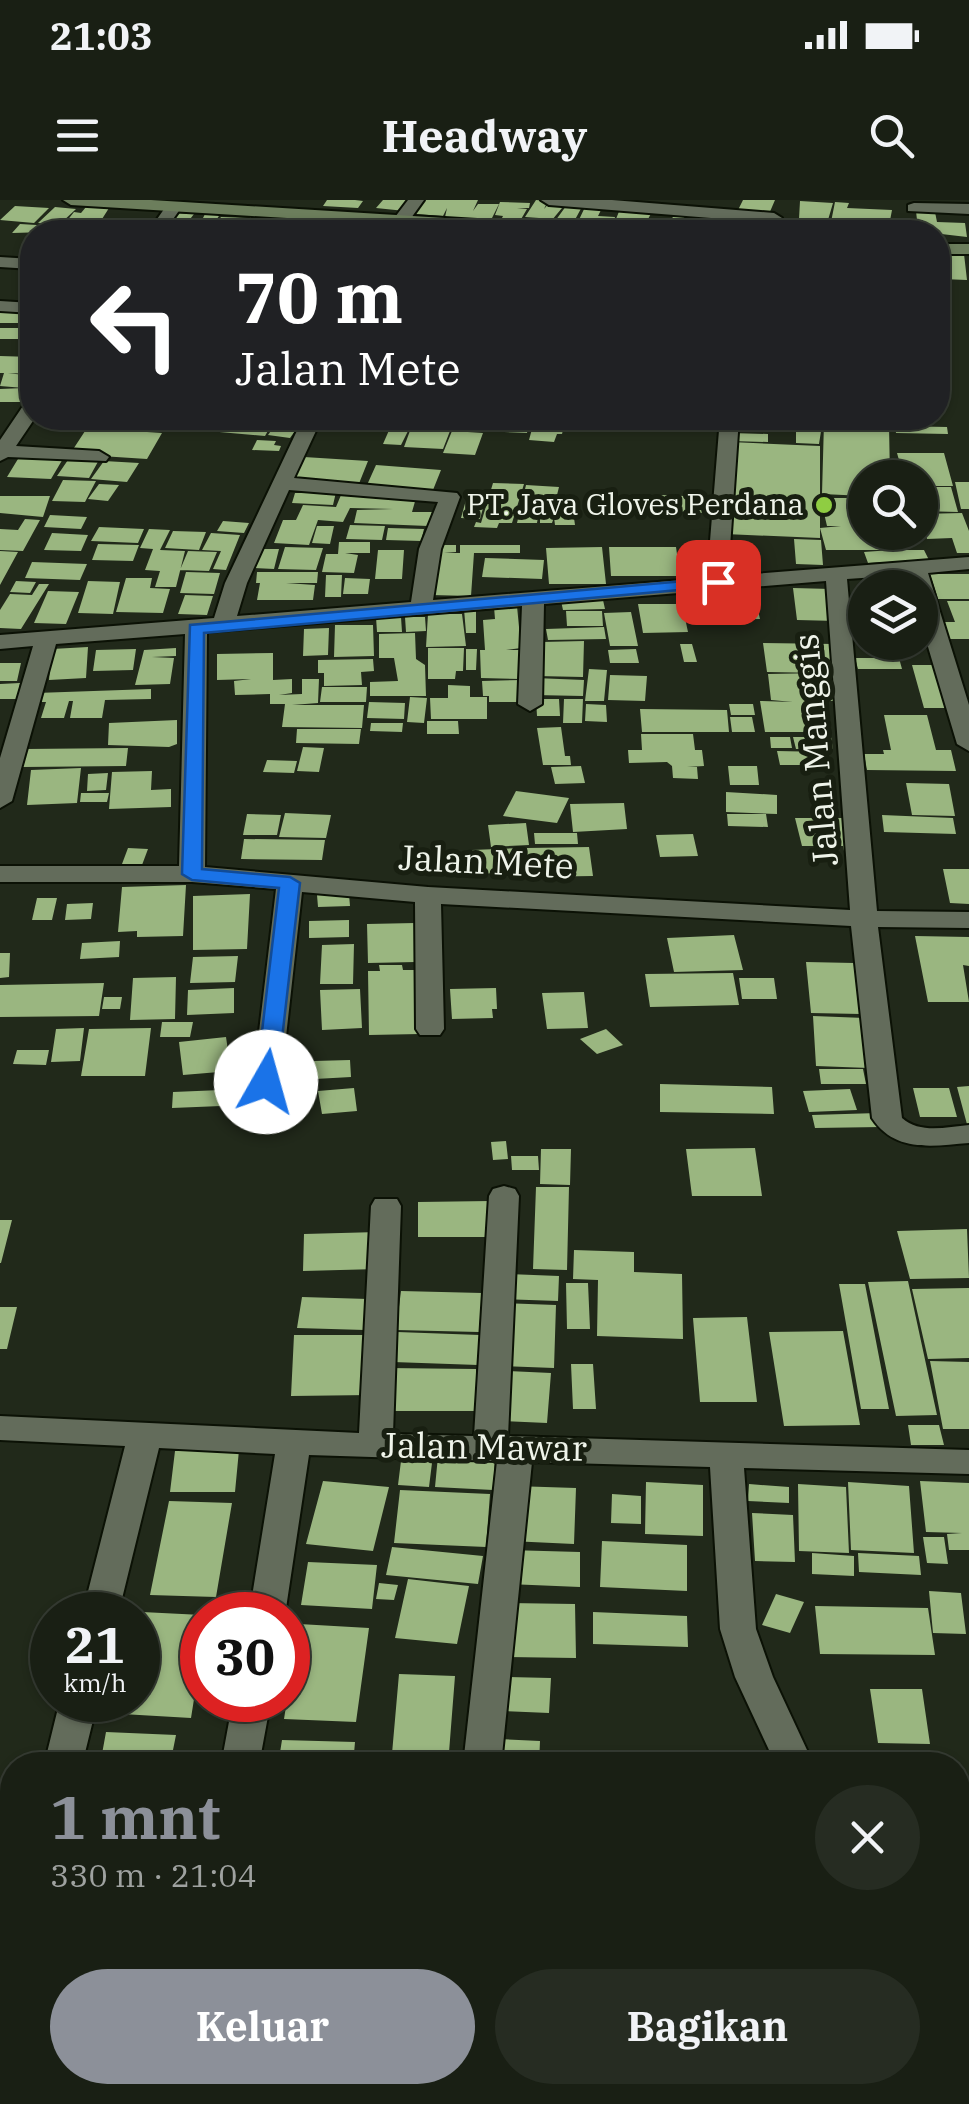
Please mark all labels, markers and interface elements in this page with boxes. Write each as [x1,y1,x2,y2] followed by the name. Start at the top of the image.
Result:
[50,11,153,60] text: 21:03
[382,106,587,164] text: Headway
[50,108,105,163] icon: menu
[864,108,919,163] icon: search
[235,251,403,342] text: 70 m
[70,260,200,390] icon: left
[235,339,461,397] text: Jalan Mete
[848,460,938,660] map controls
[848,460,938,550] button: search
[466,484,804,523] place label: PT. Java Gloves Perdana
[813,494,835,516] marker: PT. Java Gloves Perdana
[676,540,761,625] pin
[691,555,746,610] icon: arrive
[848,570,938,660] button: layers
[782,632,848,868] street label: Jalan Manggis
[397,833,575,889] street label: Jalan Mete
[214,1030,318,1134] position arrow
[381,1421,588,1471] street label: Jalan Mawar
[180,1592,310,1722] speed limit sign: 30
[65,1612,125,1677] text: 21
[63,1666,127,1699] text: km/h
[50,1777,220,1856] text: 1 mnt
[815,1785,920,1890] button: close
[50,1854,257,1896] text: 330 m · 21:04
[50,1969,475,2084] button: Keluar
[495,1969,920,2084] button: Bagikan

